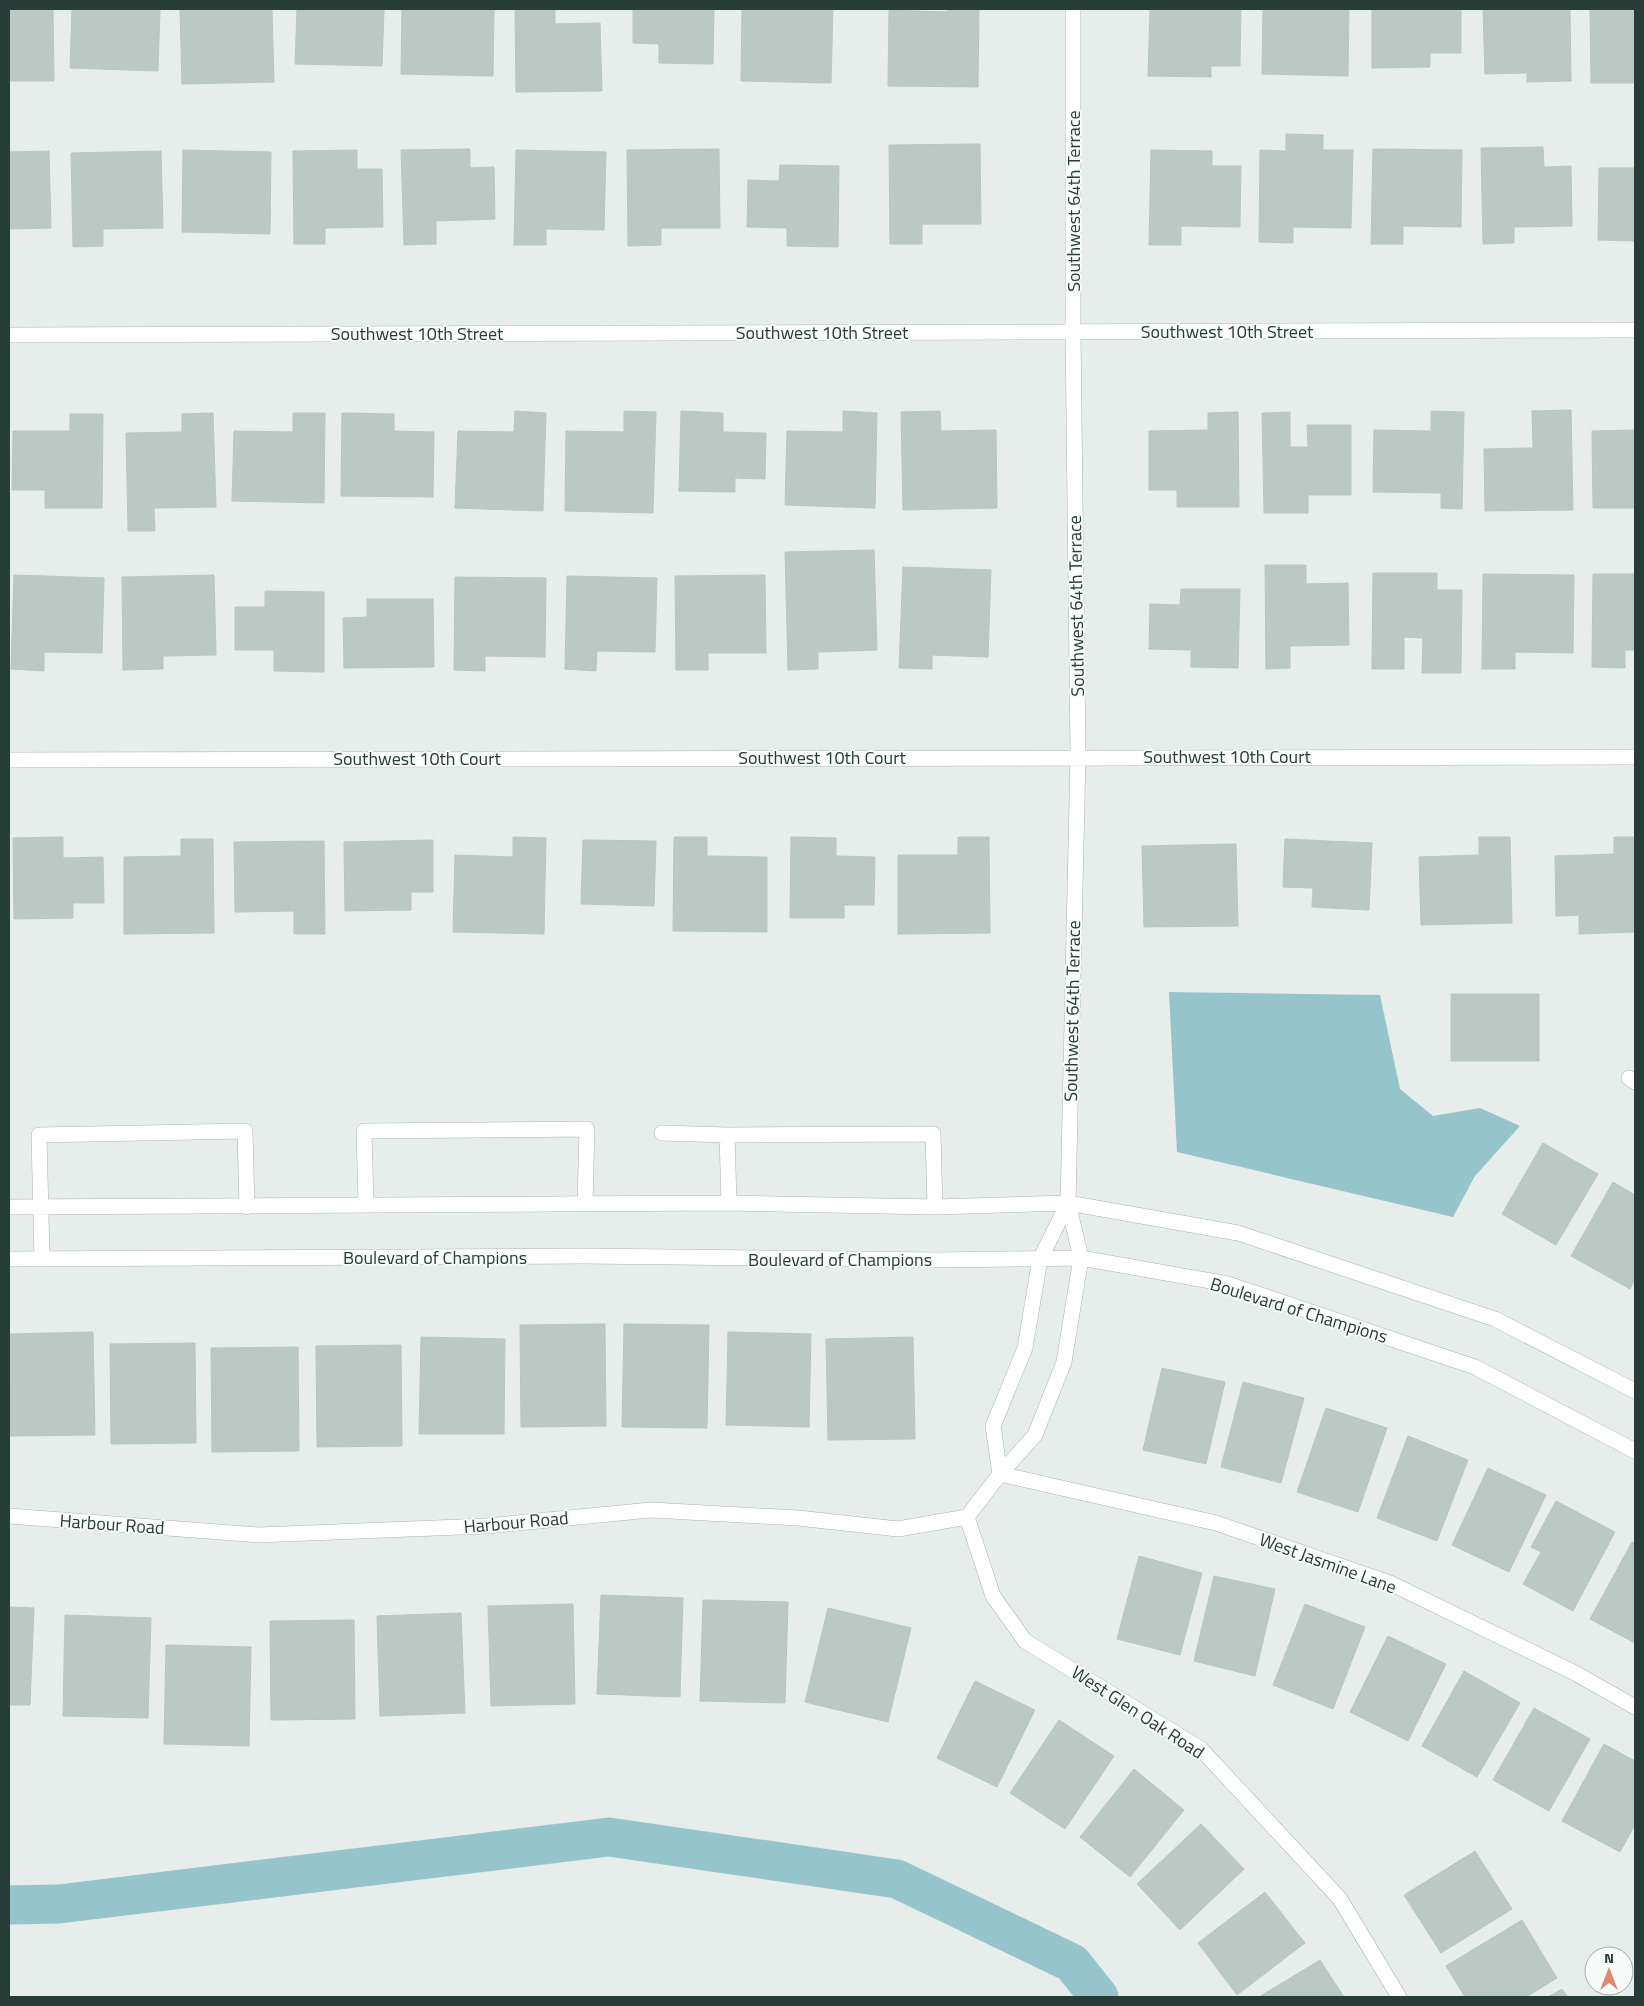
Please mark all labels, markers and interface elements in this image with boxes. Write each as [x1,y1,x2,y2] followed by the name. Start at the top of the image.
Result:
[1060,110,1087,292] street label: Southwest 64th Terrace
[1141,318,1314,345] street label: Southwest 10th Street
[736,319,909,346] street label: Southwest 10th Street
[331,320,504,347] street label: Southwest 10th Street
[1061,515,1091,697] street label: Southwest 64th Terrace
[1143,743,1311,770] street label: Southwest 10th Court
[738,744,906,771] street label: Southwest 10th Court
[333,745,501,772] street label: Southwest 10th Court
[1057,920,1087,1102] street label: Southwest 64th Terrace
[343,1244,527,1271] street label: Boulevard of Champions
[748,1246,932,1273] street label: Boulevard of Champions
[1207,1270,1391,1350] street label: Boulevard of Champions
[462,1504,570,1540] street label: Harbour Road
[59,1507,165,1541] street label: Harbour Road
[1256,1526,1400,1600] street label: West Jasmine Lane
[1066,1659,1210,1765] street label: West Glen Oak Road
[1584,1946,1634,1996] north arrow
[1604,1947,1614,1968] text: N

